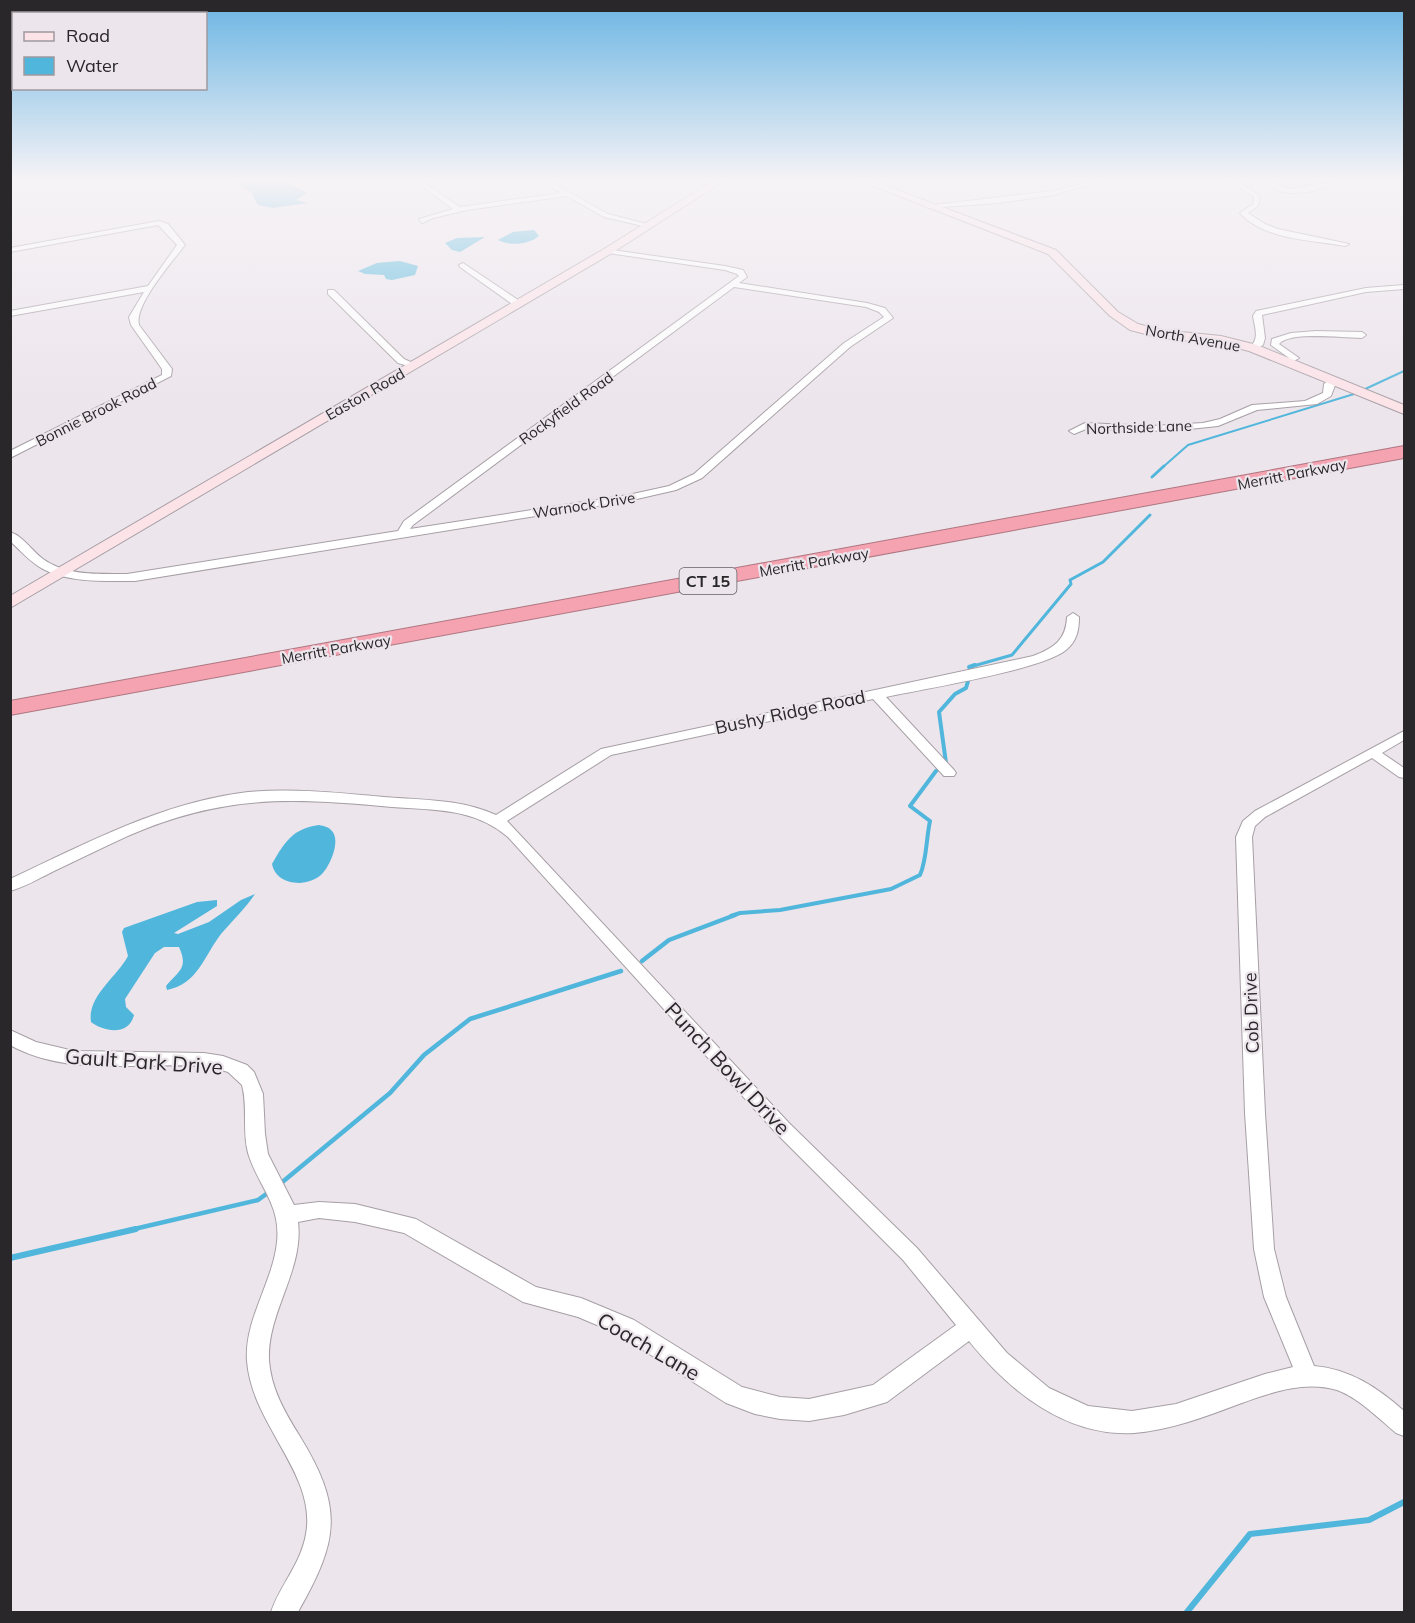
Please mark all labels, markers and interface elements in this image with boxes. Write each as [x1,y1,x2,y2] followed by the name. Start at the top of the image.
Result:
[12,12,207,90] legend
[66,24,110,47] text: Road
[66,54,119,77] text: Water
[1144,320,1242,356] street label: North Avenue
[322,364,408,424] street label: Easton Road
[515,367,617,449] street label: Rockyfield Road
[32,373,160,451] street label: Bonnie Brook Road
[1086,416,1192,438] street label: Northside Lane
[1236,454,1348,494] street label: Merritt Parkway
[532,488,636,522] street label: Warnock Drive
[758,543,870,581] street label: Merritt Parkway
[680,568,736,594] road number: CT 15
[280,630,392,668] street label: Merritt Parkway
[713,685,867,739] street label: Bushy Ridge Road
[1238,972,1264,1054] street label: Cob Drive
[660,996,796,1140] street label: Punch Bowl Drive
[64,1043,224,1079] street label: Gault Park Drive
[593,1306,705,1386] street label: Coach Lane

